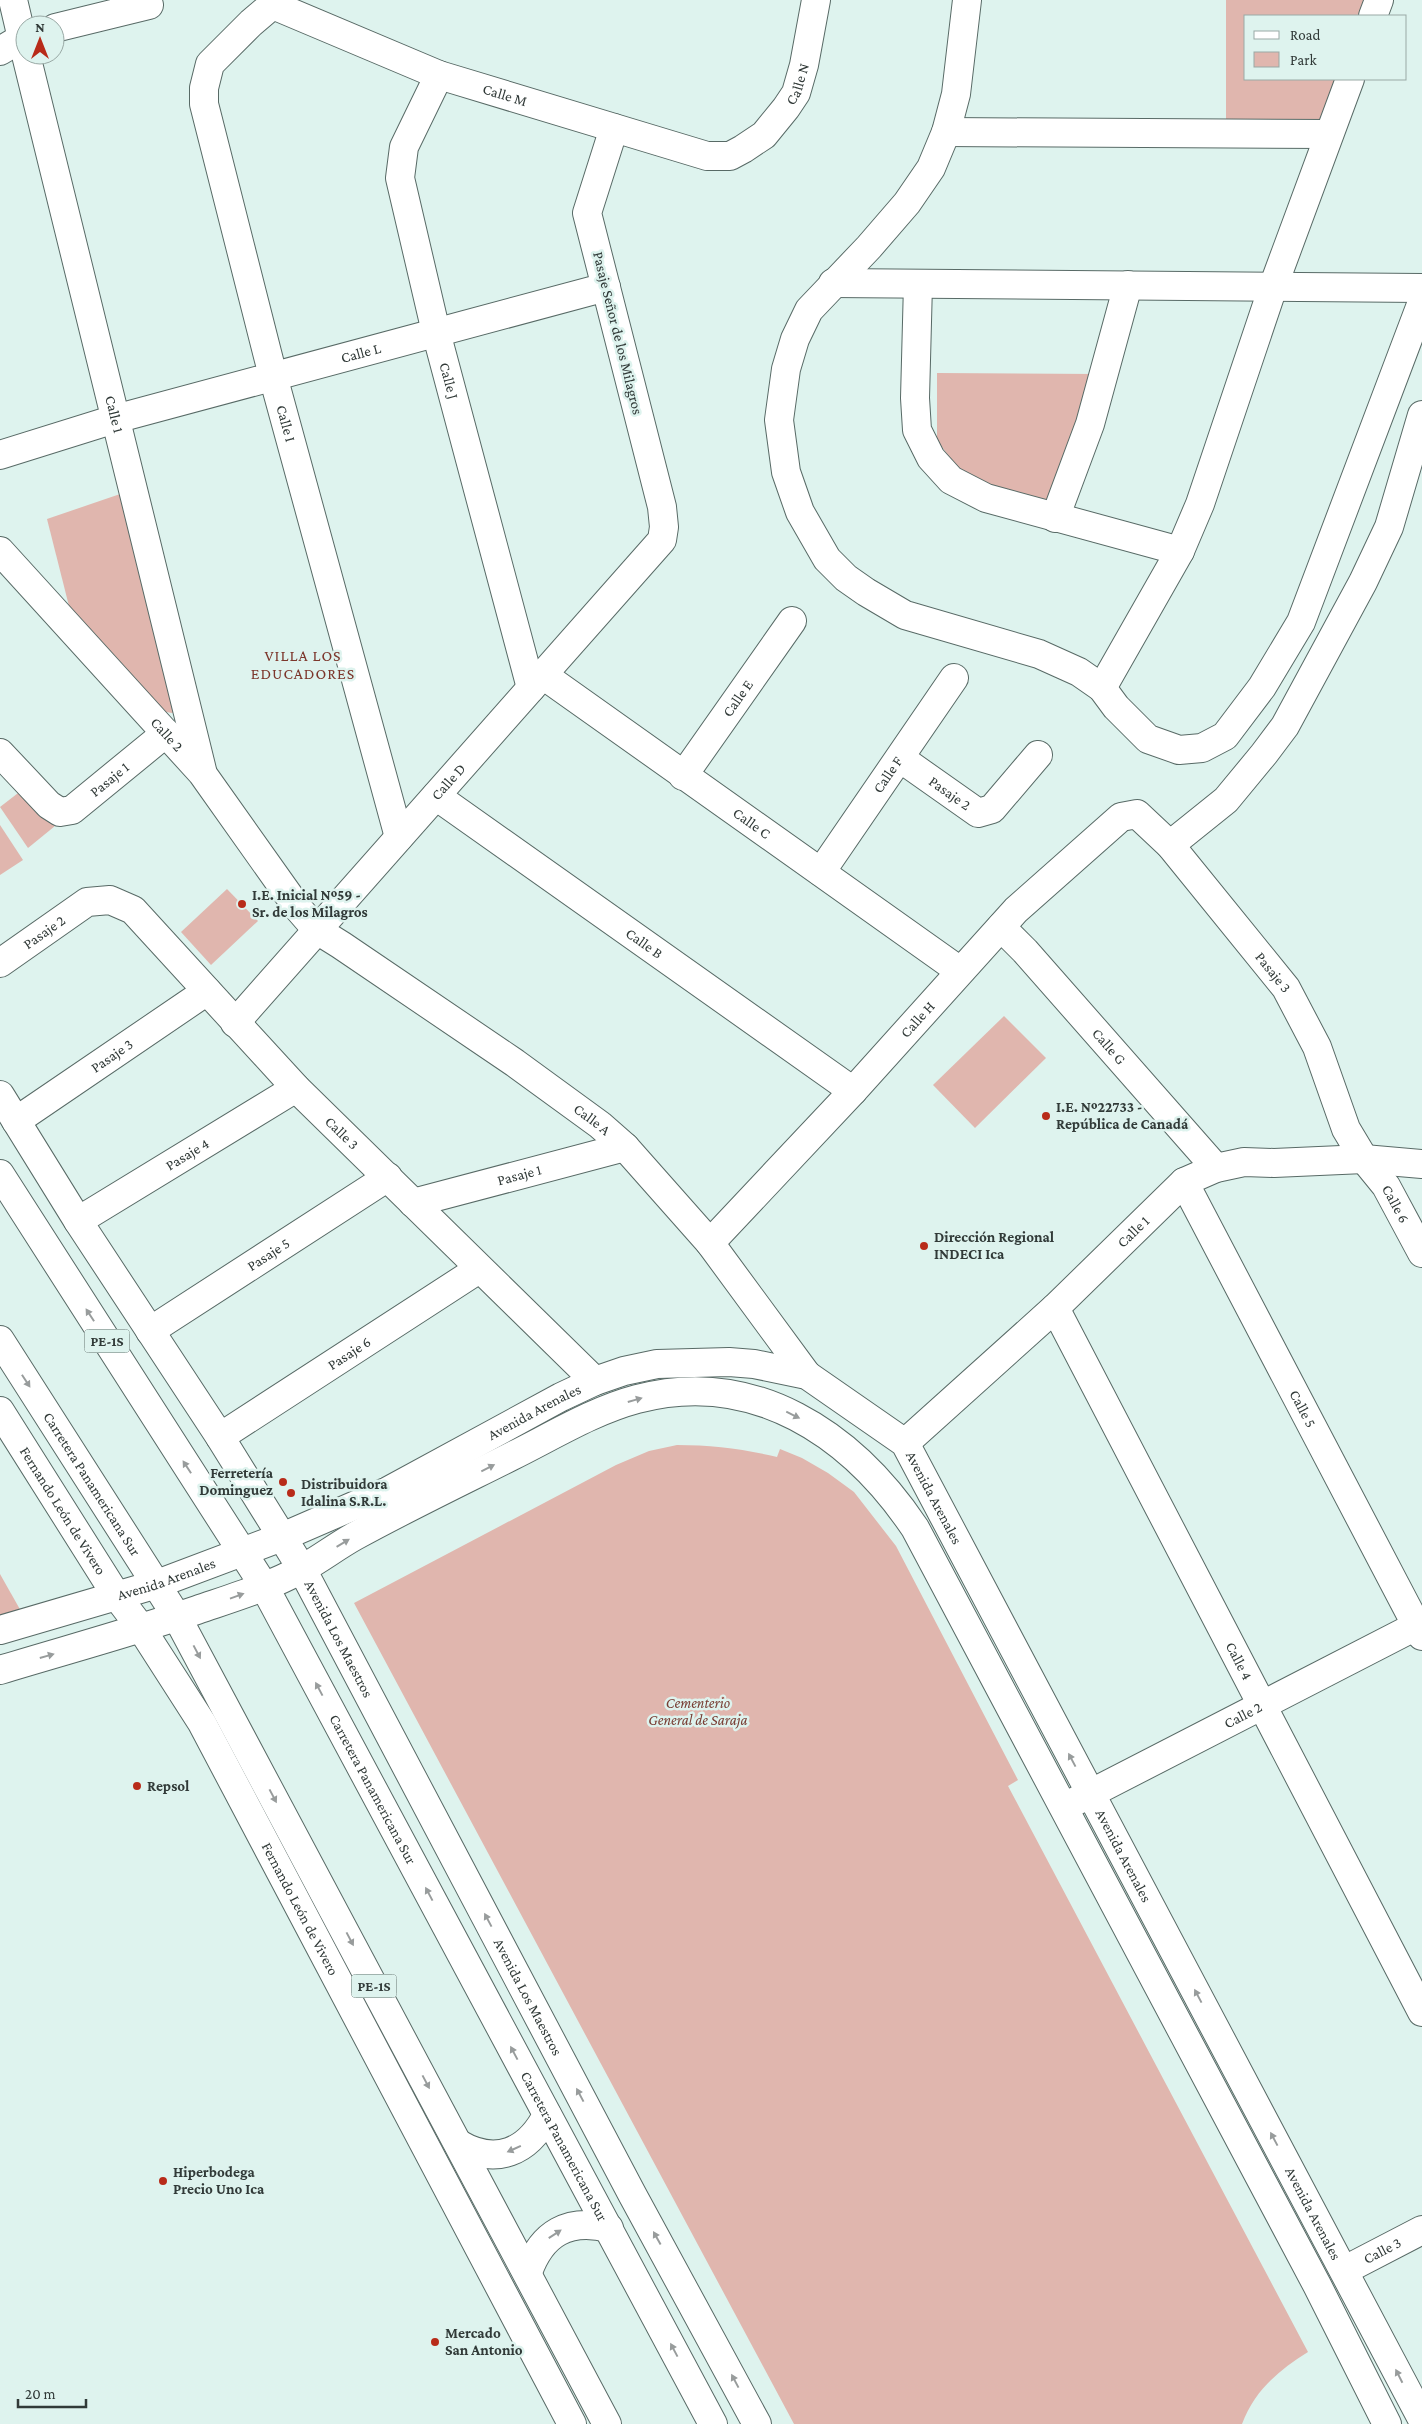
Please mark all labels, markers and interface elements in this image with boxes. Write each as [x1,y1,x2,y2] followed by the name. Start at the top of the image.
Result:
[15,15,65,65] north arrow
[1244,15,1407,80] legend
[35,19,45,35] text: N
[1290,27,1321,43] text: Road
[1290,52,1317,68] text: Park
[782,61,812,108] street label: Calle N
[481,81,529,109] street label: Calle M
[589,250,646,417] street label: Pasaje Señor de los Milagros
[339,340,383,366] street label: Calle L
[436,361,462,401] street label: Calle J
[102,394,127,435] street label: Calle 1
[273,403,299,444] street label: Calle I
[251,647,355,682] district label: VILLA LOS EDUCADORES
[719,677,756,720] street label: Calle E
[147,714,186,755] street label: Calle 2
[870,753,906,796] street label: Calle F
[87,759,132,800] street label: Pasaje 1
[428,760,469,803] street label: Calle D
[926,773,974,813] street label: Pasaje 2
[730,805,774,842] street label: Calle C
[252,887,368,920] place label: I.E. Inicial Nº59 - Sr. de los Milagros
[236,898,248,910] marker: I.E. Inicial Nº59 - Sr. de los Milagros
[20,912,68,952] street label: Pasaje 2
[623,925,666,962] street label: Calle B
[1252,949,1294,996] street label: Pasaje 3
[897,998,938,1041] street label: Calle H
[1089,1025,1129,1068] street label: Calle G
[88,1036,136,1076] street label: Pasaje 3
[1056,1099,1189,1132] place label: I.E. Nº22733 - República de Canadá
[571,1101,614,1139] street label: Calle A
[1040,1110,1052,1122] marker: I.E. Nº22733 - República de Canadá
[322,1113,362,1153] street label: Calle 3
[163,1135,212,1174] street label: Pasaje 4
[495,1161,543,1188] street label: Pasaje 1
[1379,1182,1412,1226] street label: Calle 6
[1114,1213,1152,1251] street label: Calle 1
[934,1229,1055,1262] place label: Dirección Regional INDECI Ica
[244,1235,293,1274] street label: Pasaje 5
[918,1240,930,1252] marker: Dirección Regional INDECI Ica
[85,1308,95,1322] one-way arrow
[84,1330,130,1352] road number: PE-1S
[325,1333,374,1373] street label: Pasaje 6
[22,1374,31,1388] one-way arrow
[485,1381,583,1443] street label: Avenida Arenales
[1286,1387,1319,1430] street label: Calle 5
[628,1396,643,1404] one-way arrow
[40,1409,144,1560] street label: Carretera Panamericana Sur
[786,1411,800,1419] one-way arrow
[17,1444,109,1578] street label: Fernando León de Vivero
[903,1449,965,1547] street label: Avenida Arenales
[183,1460,192,1473] one-way arrow
[480,1464,495,1472] one-way arrow
[199,1465,274,1498] place label: Ferretería Dominguez
[277,1476,289,1488] marker: Ferretería Dominguez
[301,1476,388,1509] place label: Distribuidora Idalina S.R.L.
[285,1487,297,1499] marker: Distribuidora Idalina S.R.L.
[337,1539,350,1548] one-way arrow
[115,1555,218,1603] street label: Avenida Arenales
[301,1578,376,1700] street label: Avenida Los Maestros
[230,1592,245,1600] one-way arrow
[1222,1639,1255,1683] street label: Calle 4
[192,1646,201,1659] one-way arrow
[39,1651,54,1659] one-way arrow
[315,1682,323,1697] one-way arrow
[648,1695,748,1729] park label: Cementerio General de Saraja
[1221,1699,1264,1731] street label: Calle 2
[326,1712,420,1868] street label: Carretera Panamericana Sur
[1068,1753,1076,1767] one-way arrow
[147,1778,190,1794] place label: Repsol
[131,1780,143,1792] marker: Repsol
[269,1788,277,1803] one-way arrow
[1092,1806,1155,1905] street label: Avenida Arenales
[258,1840,342,1978] street label: Fernando León de Vivero
[425,1887,433,1902] one-way arrow
[484,1913,492,1928] one-way arrow
[346,1932,354,1946] one-way arrow
[490,1936,565,2058] street label: Avenida Los Maestros
[352,1974,396,1998] road number: PE-1S
[1194,1989,1202,2003] one-way arrow
[510,2046,518,2060] one-way arrow
[518,2069,611,2225] street label: Carretera Panamericana Sur
[422,2075,430,2090] one-way arrow
[576,2088,584,2102] one-way arrow
[1270,2132,1279,2146] one-way arrow
[507,2146,521,2154] one-way arrow
[173,2164,265,2197] place label: Hiperbodega Precio Uno Ica
[1282,2164,1344,2263] street label: Avenida Arenales
[157,2175,169,2187] marker: Hiperbodega Precio Uno Ica
[549,2229,562,2239] one-way arrow
[653,2231,661,2245] one-way arrow
[1361,2234,1404,2267] street label: Calle 3
[445,2325,523,2358] place label: Mercado San Antonio
[429,2336,441,2348] marker: Mercado San Antonio
[670,2343,678,2357] one-way arrow
[1395,2369,1404,2382] one-way arrow
[731,2373,739,2388] one-way arrow
[18,2376,85,2408] scale bar
[25,2386,56,2402] text: 20 m

